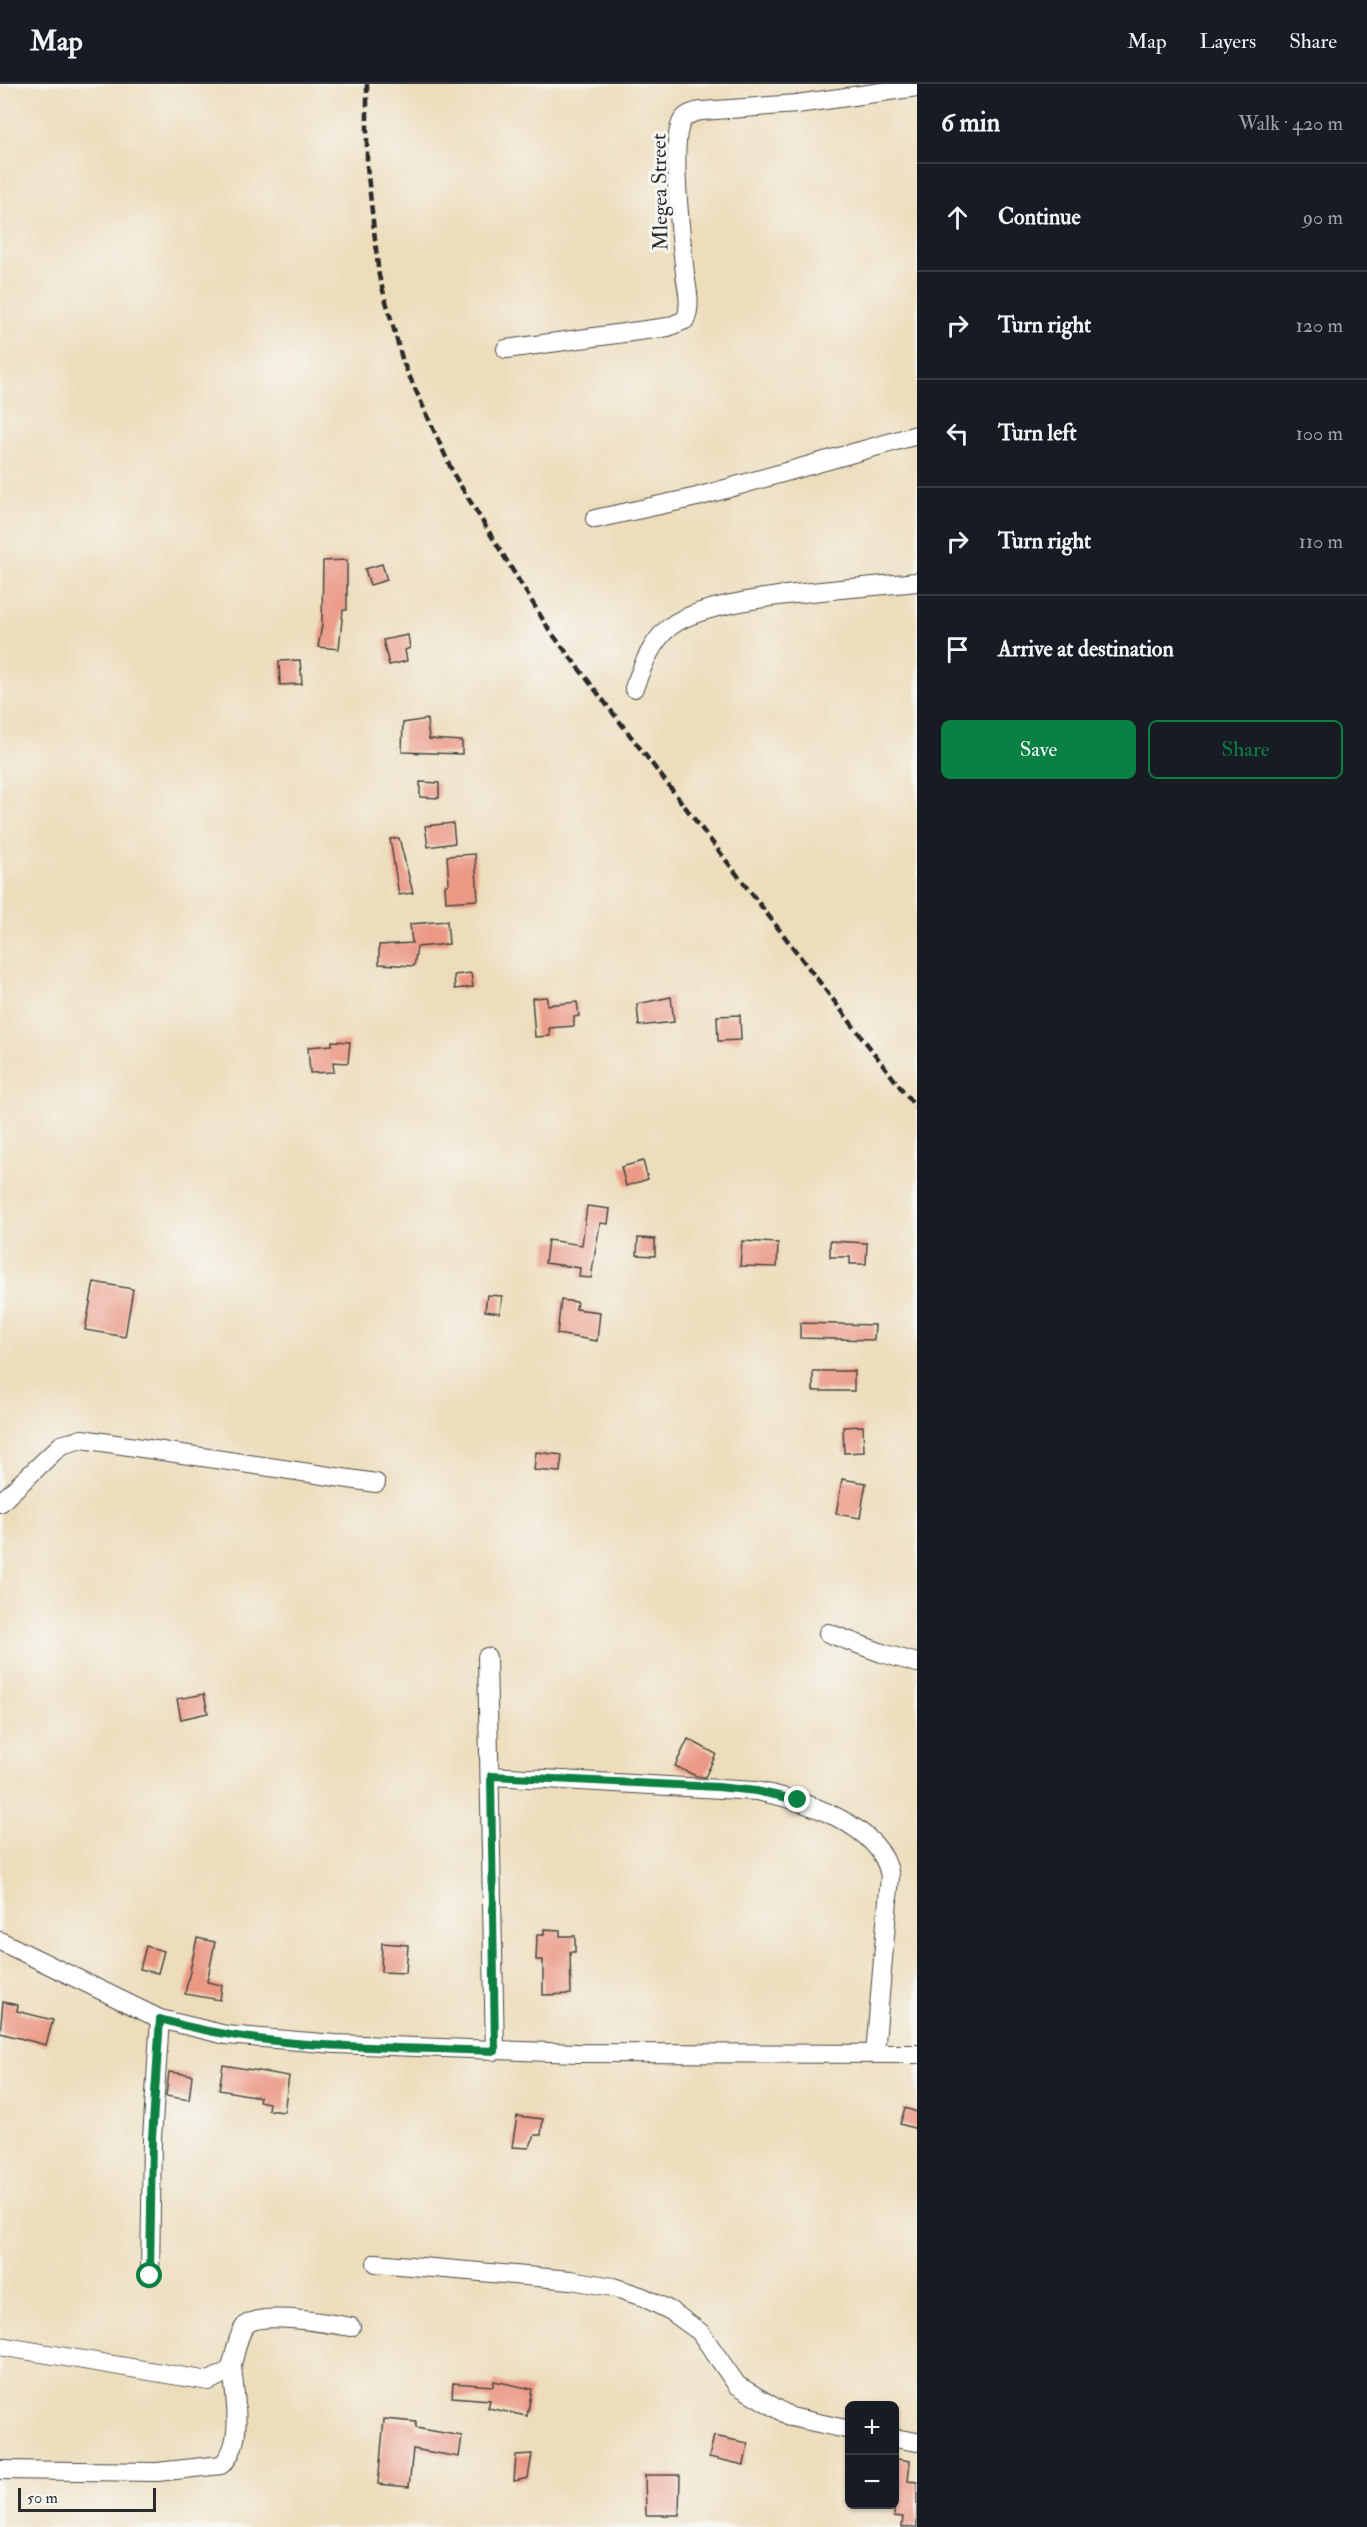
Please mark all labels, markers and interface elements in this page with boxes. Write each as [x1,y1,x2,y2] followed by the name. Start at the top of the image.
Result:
[30,24,83,59] text: Map
[1127,28,1167,55] text: Map
[1200,28,1256,55] text: Layers
[1289,28,1337,55] text: Share
[941,107,1000,139] text: 6 min
[1238,111,1343,136] text: Walk · 420 m
[645,133,675,251] street label: Mlegea Street
[941,201,974,234] icon: ahead
[998,203,1081,231] text: Continue
[1303,205,1343,230] text: 90 m
[941,309,974,342] icon: right
[998,311,1091,339] text: Turn right
[1296,313,1343,338] text: 120 m
[941,417,974,450] icon: left
[998,419,1077,447] text: Turn left
[1296,421,1343,446] text: 100 m
[941,525,974,558] icon: right
[998,527,1091,555] text: Turn right
[1299,529,1343,554] text: 110 m
[941,633,974,666] icon: arrive
[998,635,1174,663] text: Arrive at destination
[941,720,1136,779] button: Save
[1148,720,1343,779] button: Share
[784,1786,810,1812] route end
[136,2262,162,2288] route start
[845,2401,899,2509] map controls
[845,2401,899,2455] button: +
[845,2455,899,2509] button: −
[18,2485,156,2512] scale bar
[27,2488,58,2508] text: 50 m

